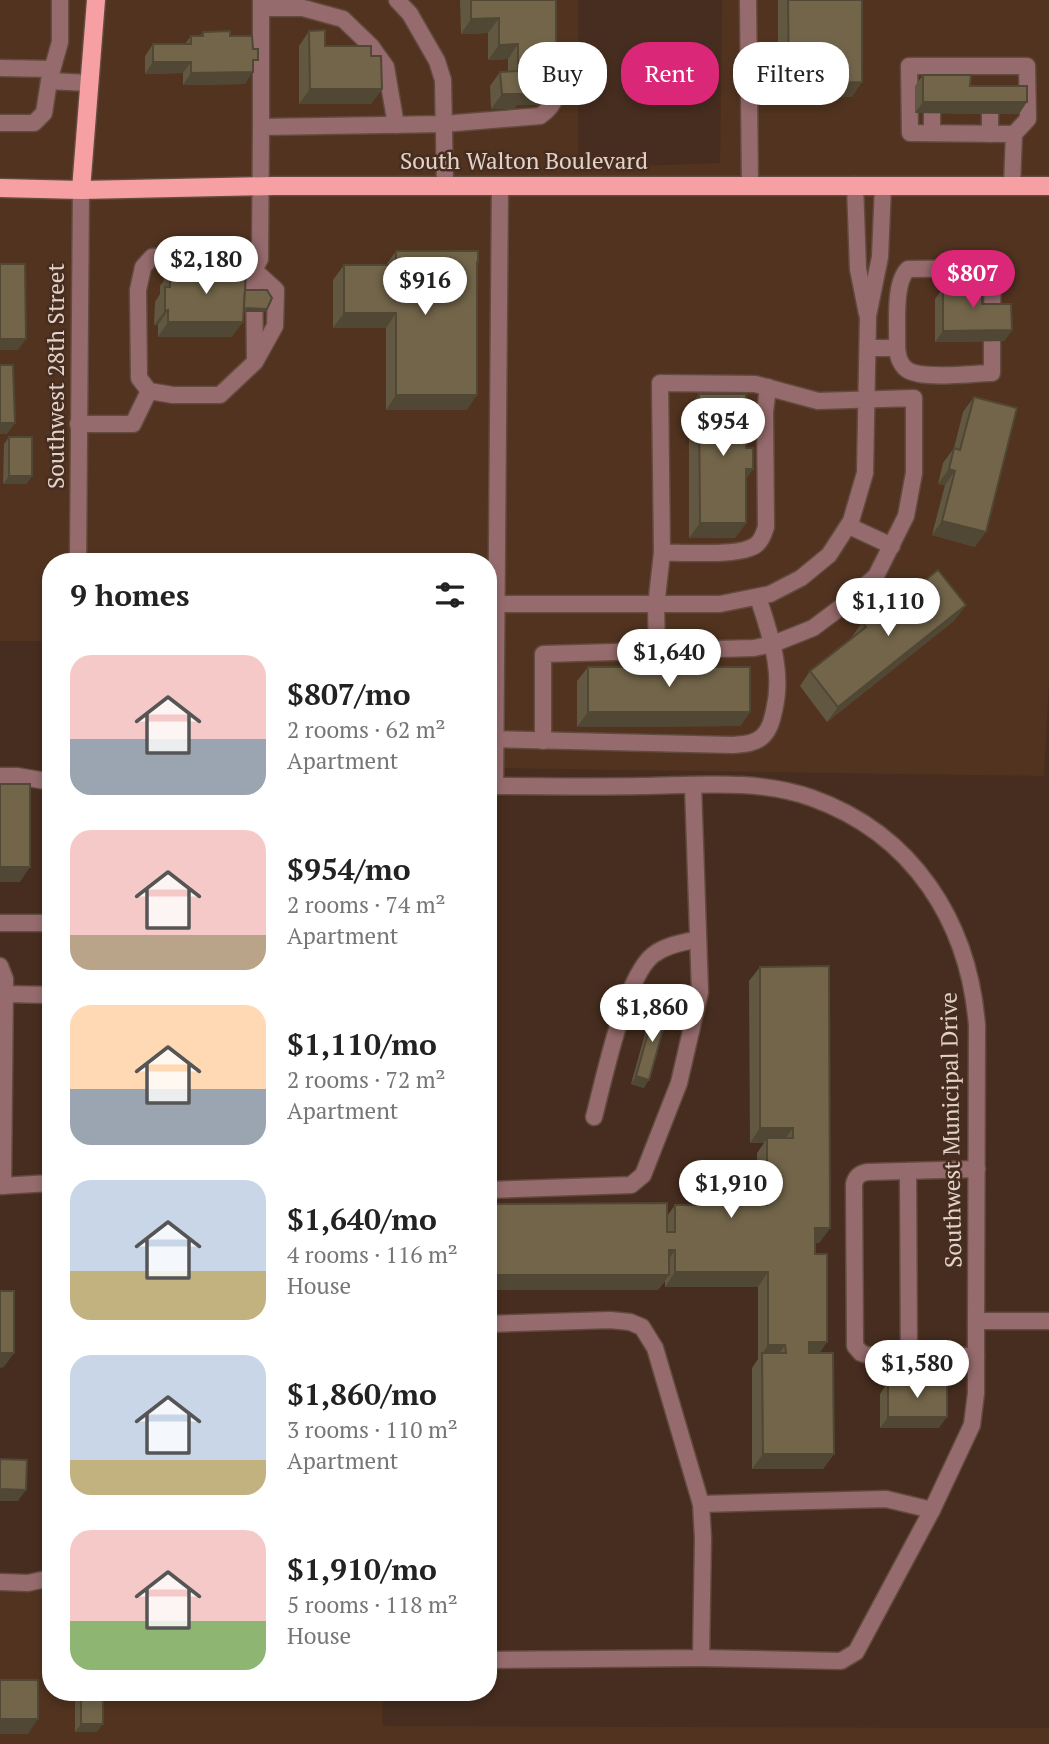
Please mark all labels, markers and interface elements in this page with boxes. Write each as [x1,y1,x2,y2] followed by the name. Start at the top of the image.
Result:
[518,42,607,105] chip: Buy
[621,42,719,105] chip: Rent
[733,42,849,105] chip: Filters
[400,145,648,176] street label: South Walton Boulevard
[149,236,263,296] pin: $2,180
[170,243,242,274] text: $2,180
[932,250,1014,310] pin: $807
[947,257,999,288] text: $807
[384,258,466,317] pin: $916
[40,263,71,489] street label: Southwest 28th Street
[399,264,451,295] text: $916
[682,398,764,458] pin: $954
[697,405,749,436] text: $954
[70,575,189,615] text: 9 homes
[431,576,469,614] icon: filters
[831,578,945,638] pin: $1,110
[852,585,924,616] text: $1,110
[612,630,726,689] pin: $1,640
[633,636,705,667] text: $1,640
[287,674,411,714] text: $807/mo
[126,683,210,767] icon: home
[287,714,446,745] text: 2 rooms · 62 m²
[287,745,398,776] text: Apartment
[287,849,411,889] text: $954/mo
[126,858,210,942] icon: home
[287,889,446,920] text: 2 rooms · 74 m²
[287,920,398,951] text: Apartment
[595,984,709,1044] pin: $1,860
[616,991,688,1022] text: $1,860
[933,992,968,1268] street label: Southwest Municipal Drive
[287,1024,437,1064] text: $1,110/mo
[126,1033,210,1117] icon: home
[287,1064,446,1095] text: 2 rooms · 72 m²
[287,1095,398,1126] text: Apartment
[674,1160,788,1220] pin: $1,910
[695,1167,767,1198] text: $1,910
[287,1199,437,1239] text: $1,640/mo
[126,1208,210,1292] icon: home
[287,1239,458,1270] text: 4 rooms · 116 m²
[287,1270,351,1301] text: House
[860,1340,974,1400] pin: $1,580
[881,1347,953,1378] text: $1,580
[287,1374,437,1414] text: $1,860/mo
[126,1383,210,1467] icon: home
[287,1414,458,1445] text: 3 rooms · 110 m²
[287,1445,398,1476] text: Apartment
[287,1549,437,1589] text: $1,910/mo
[126,1558,210,1642] icon: home
[287,1589,458,1620] text: 5 rooms · 118 m²
[287,1620,351,1651] text: House

